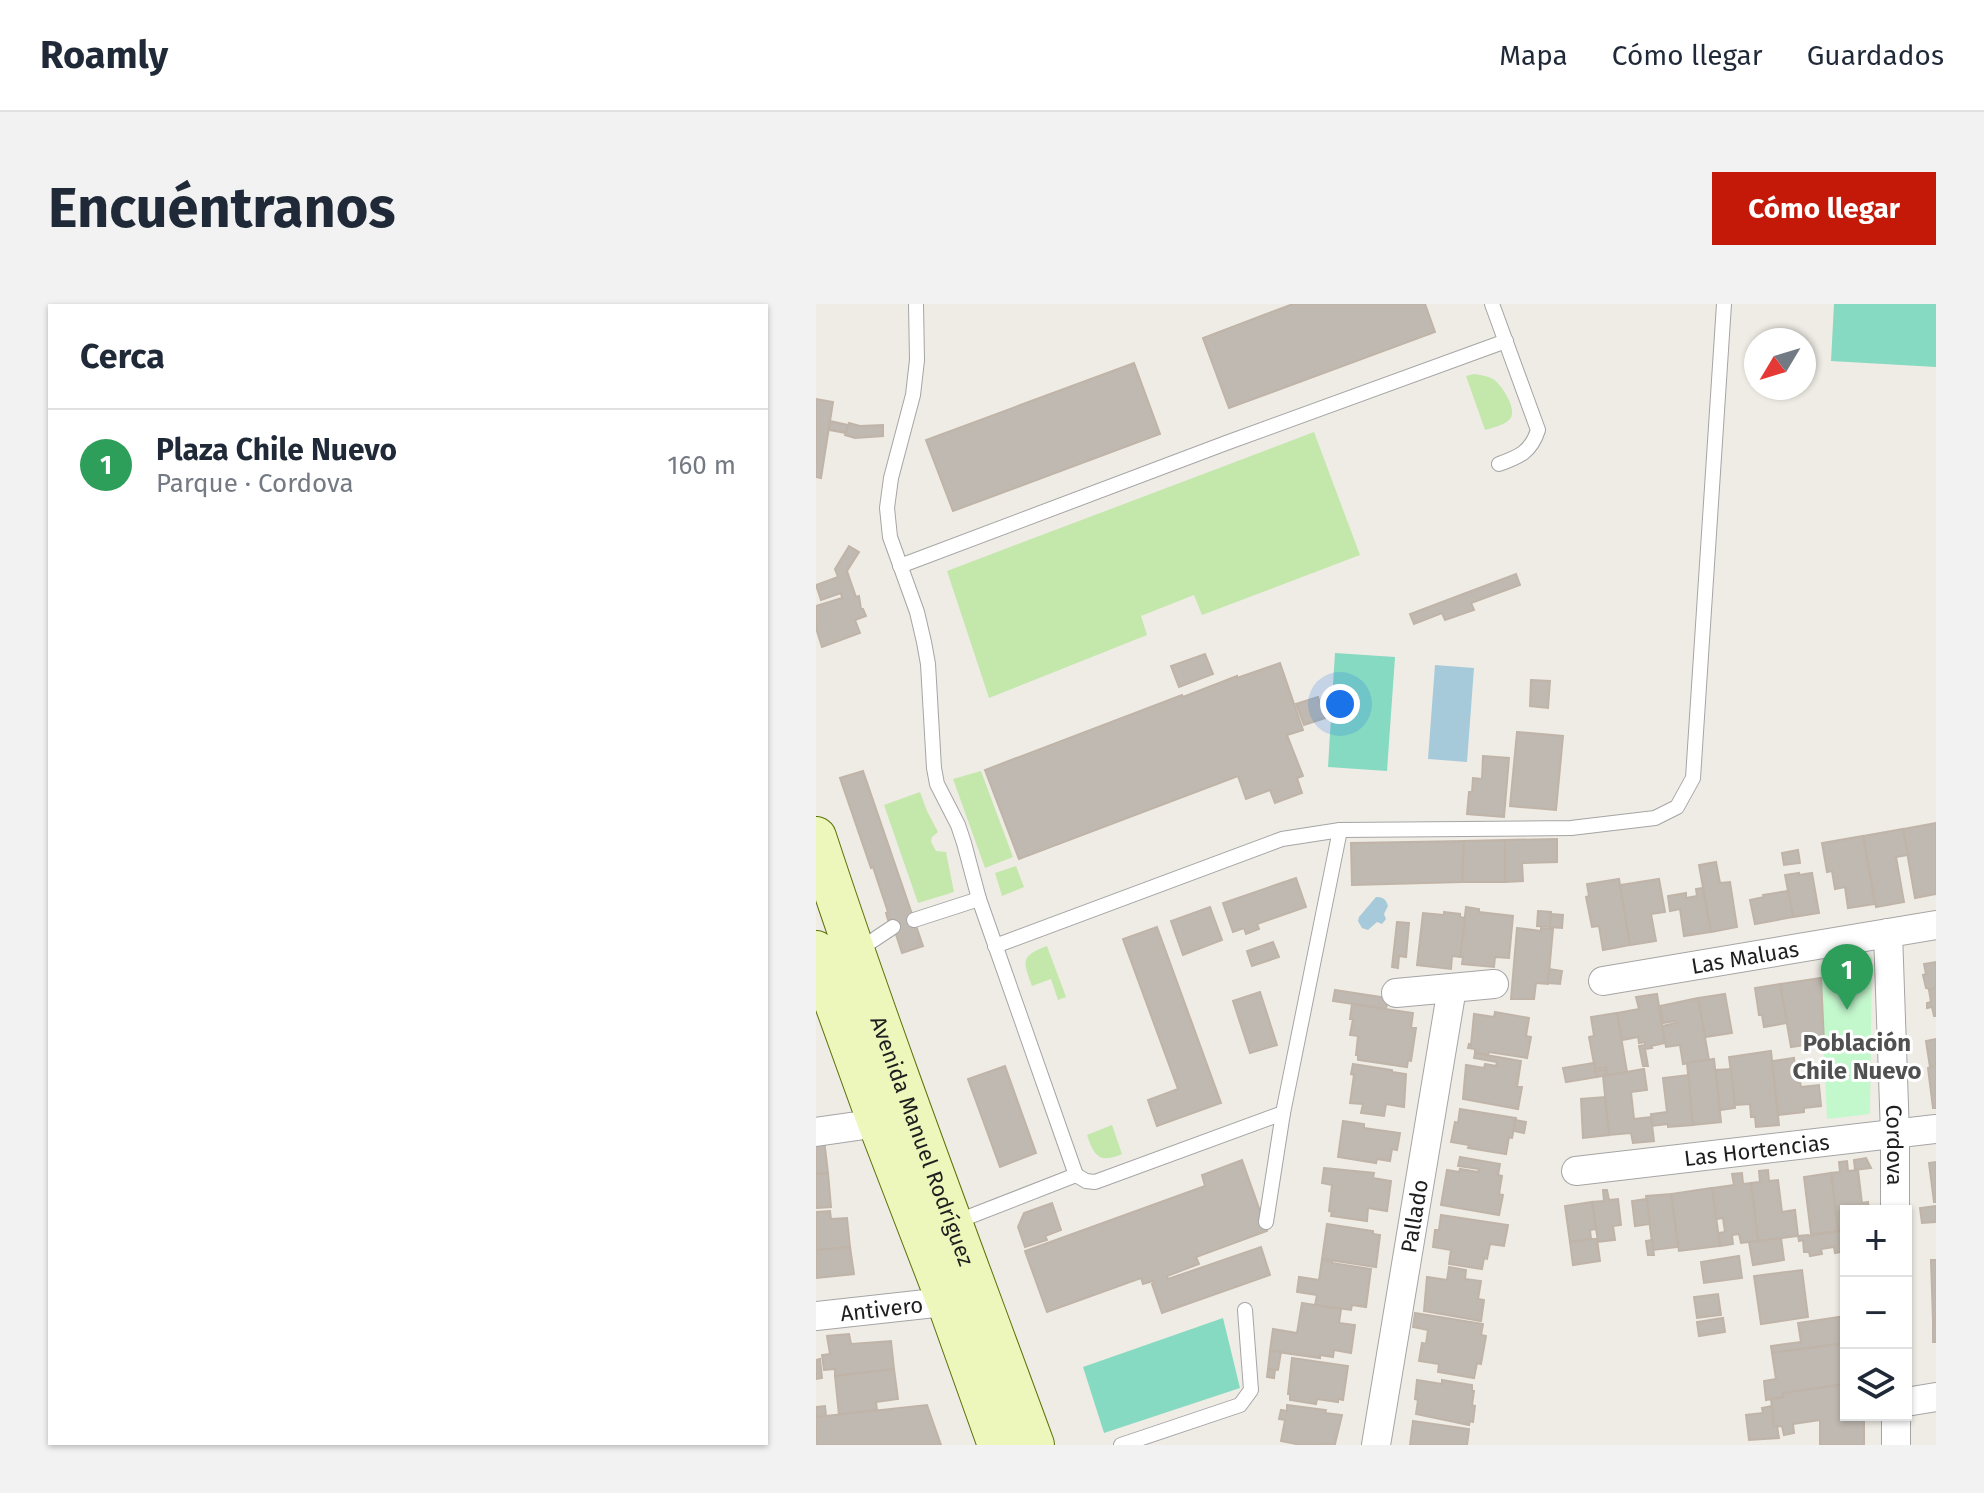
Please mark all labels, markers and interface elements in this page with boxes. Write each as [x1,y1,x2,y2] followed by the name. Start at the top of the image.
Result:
[40,32,168,78] text: Roamly
[1499,39,1568,72] text: Mapa
[1612,39,1763,72] text: Cómo llegar
[1807,39,1944,72] text: Guardados
[1712,172,1936,245] button: Cómo llegar
[48,175,396,242] text: Encuéntranos
[1744,328,1816,400] north arrow
[80,336,165,377] text: Cerca
[156,432,397,468] text: Plaza Chile Nuevo
[100,450,112,481] text: 1
[667,450,736,481] text: 160 m
[156,468,354,499] text: Parque · Cordova
[1320,684,1360,724] your location
[1689,935,1801,980] street label: Las Maluas
[1821,944,1873,1010] pin: 1
[864,1013,980,1270] street label: Avenida Manuel Rodríguez
[1793,1029,1921,1085] district label: Población Chile Nuevo
[1880,1104,1908,1185] street label: Cordova
[1683,1129,1831,1172] street label: Las Hortencias
[1395,1177,1434,1255] street label: Pallado
[1840,1205,1912,1421] map controls
[1840,1205,1912,1277] button: +
[1840,1277,1912,1349] button: −
[839,1291,924,1327] street label: Antivero
[1840,1349,1912,1421] button: layers

